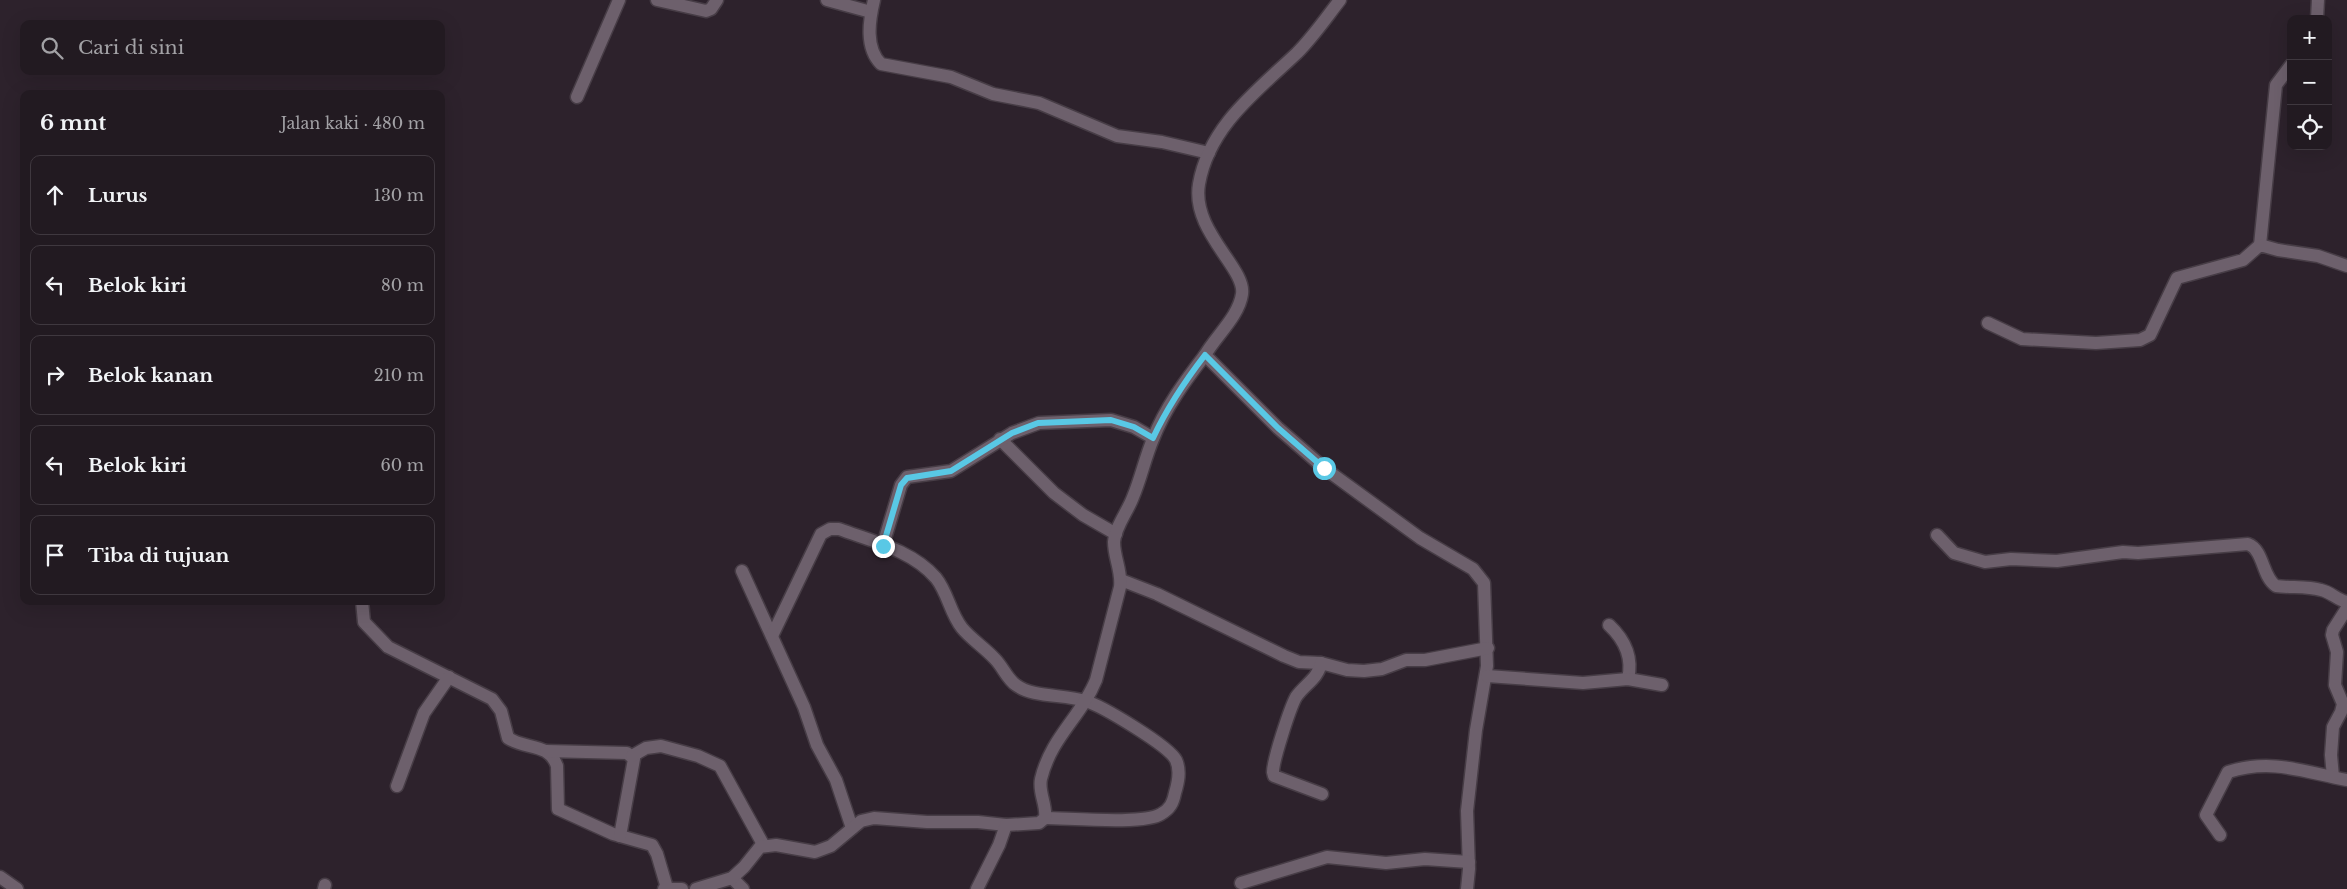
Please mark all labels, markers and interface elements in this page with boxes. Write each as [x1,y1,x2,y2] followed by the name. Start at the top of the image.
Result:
[2287,15,2332,150] map controls
[2287,15,2332,60] button: +
[20,20,445,75] search box
[38,34,66,62] icon: search
[78,36,184,59] text: Cari di sini
[2287,60,2332,105] button: −
[2287,105,2332,150] button: locate
[40,110,106,136] text: 6 mnt
[281,113,425,133] text: Jalan kaki · 480 m
[41,181,69,209] icon: ahead
[88,184,147,207] text: Lurus
[374,185,424,205] text: 130 m
[41,271,69,299] icon: left
[88,274,187,297] text: Belok kiri
[381,275,424,295] text: 80 m
[41,361,69,389] icon: right
[88,364,213,387] text: Belok kanan
[374,365,424,385] text: 210 m
[41,451,69,479] icon: left
[88,454,187,477] text: Belok kiri
[381,455,424,475] text: 60 m
[1313,457,1336,480] route start
[872,535,895,558] route end
[41,541,69,569] icon: arrive
[88,544,229,567] text: Tiba di tujuan

